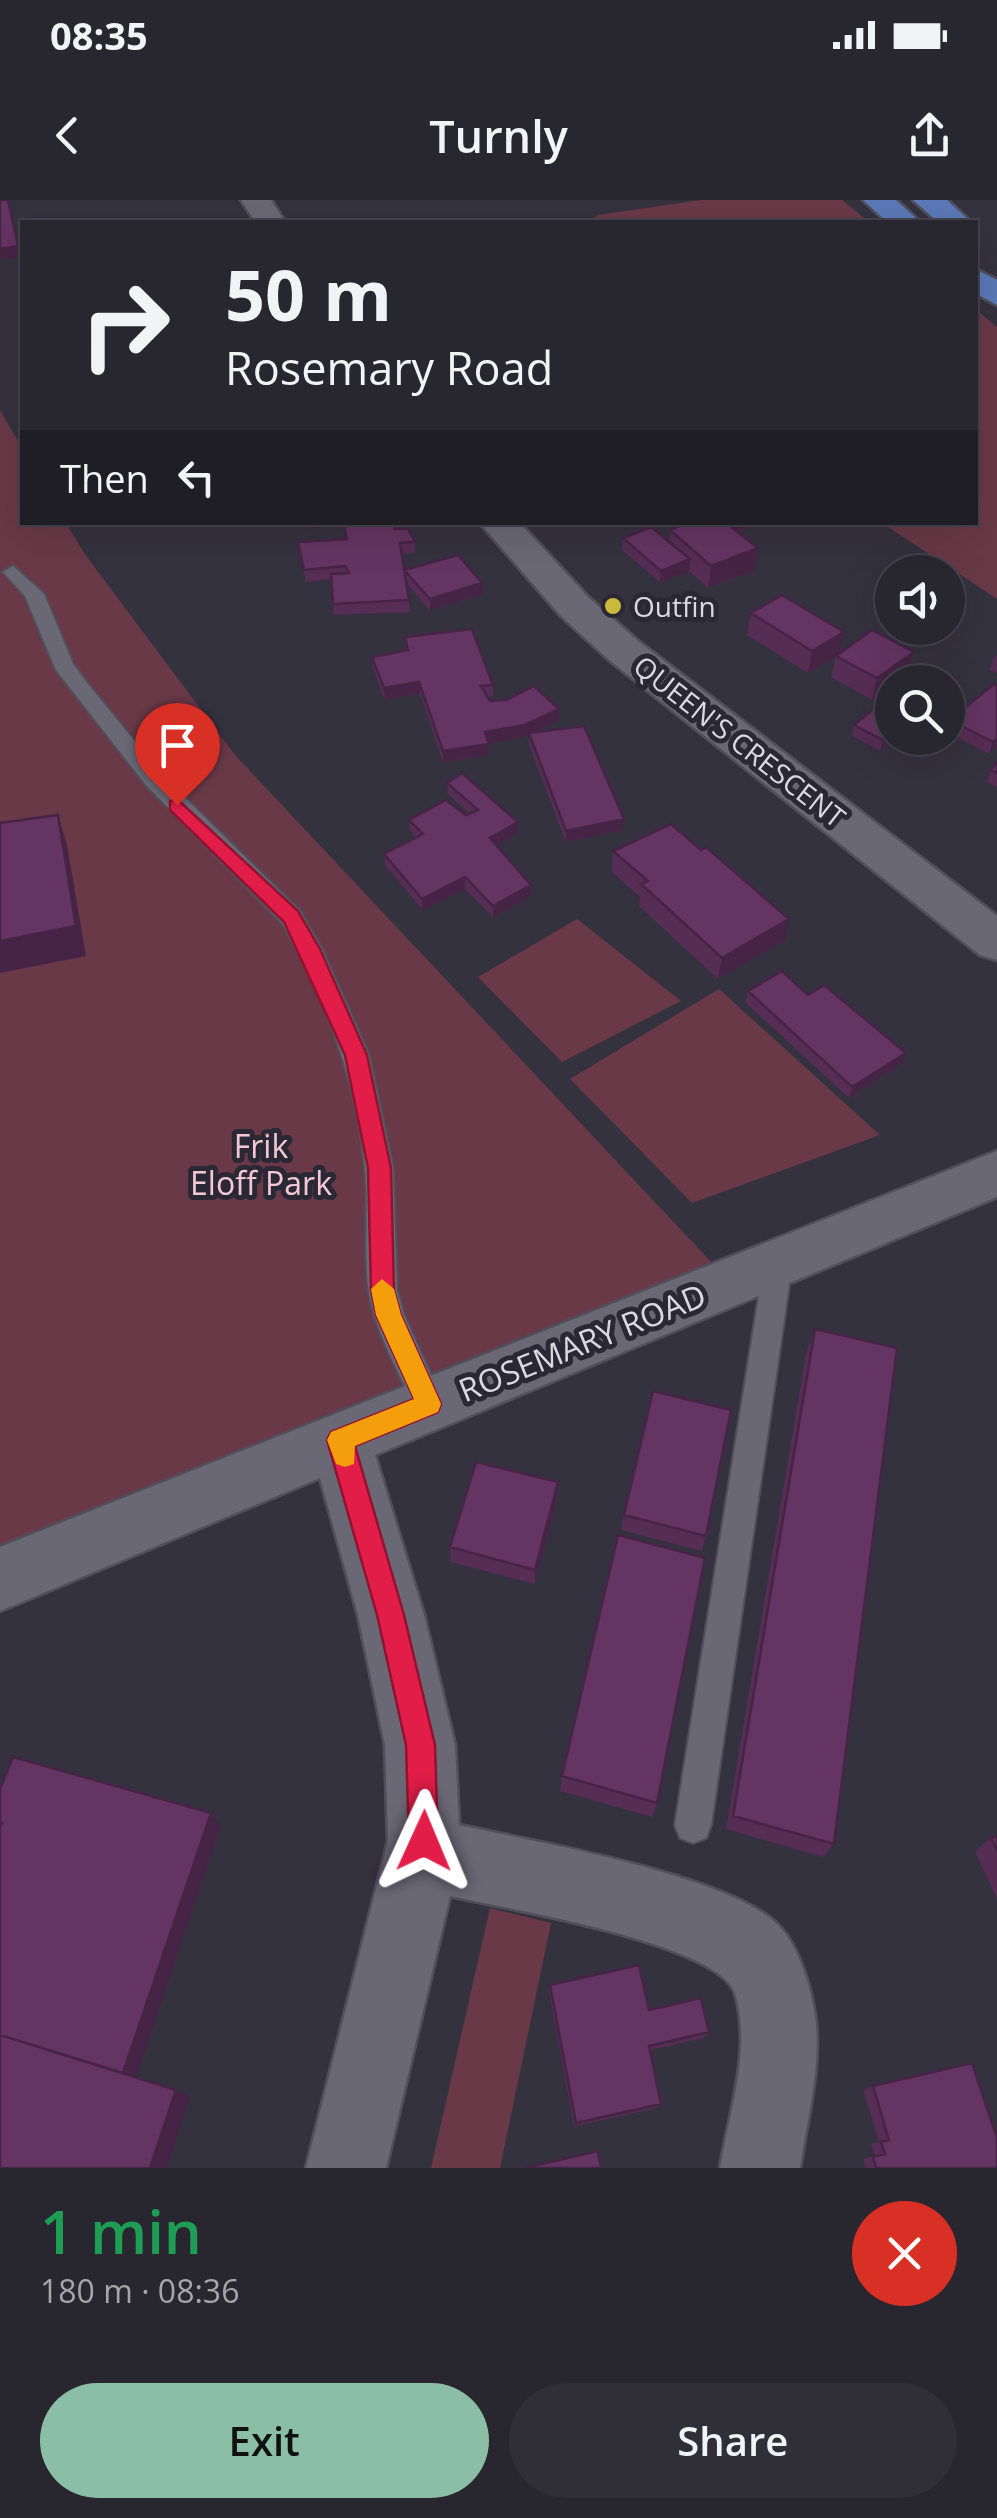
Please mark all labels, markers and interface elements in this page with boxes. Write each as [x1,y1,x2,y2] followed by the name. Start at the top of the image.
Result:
[50,9,148,61] text: 08:35
[429,105,568,166] text: Turnly
[40,108,95,163] icon: back
[902,108,957,163] icon: share
[225,246,392,342] text: 50 m
[60,260,190,390] icon: right
[225,337,553,398] text: Rosemary Road
[169,450,224,505] icon: left
[60,452,149,504] text: Then
[875,555,965,755] map controls
[875,555,965,645] button: sound
[633,587,716,625] place label: Outfin
[602,595,624,617] marker: Outfin
[626,646,854,836] street label: QUEEN'S CRESCENT
[875,665,965,755] button: search
[135,703,220,806] pin
[150,718,205,773] icon: arrive
[190,1124,332,1204] park label: Frik Eloff Park
[452,1273,712,1411] street label: ROSEMARY ROAD
[372,1789,476,1893] position arrow
[40,2190,202,2272] text: 1 min
[852,2201,957,2306] button: close
[40,2269,239,2312] text: 180 m · 08:36
[40,2383,489,2498] button: Exit
[509,2383,957,2498] button: Share

